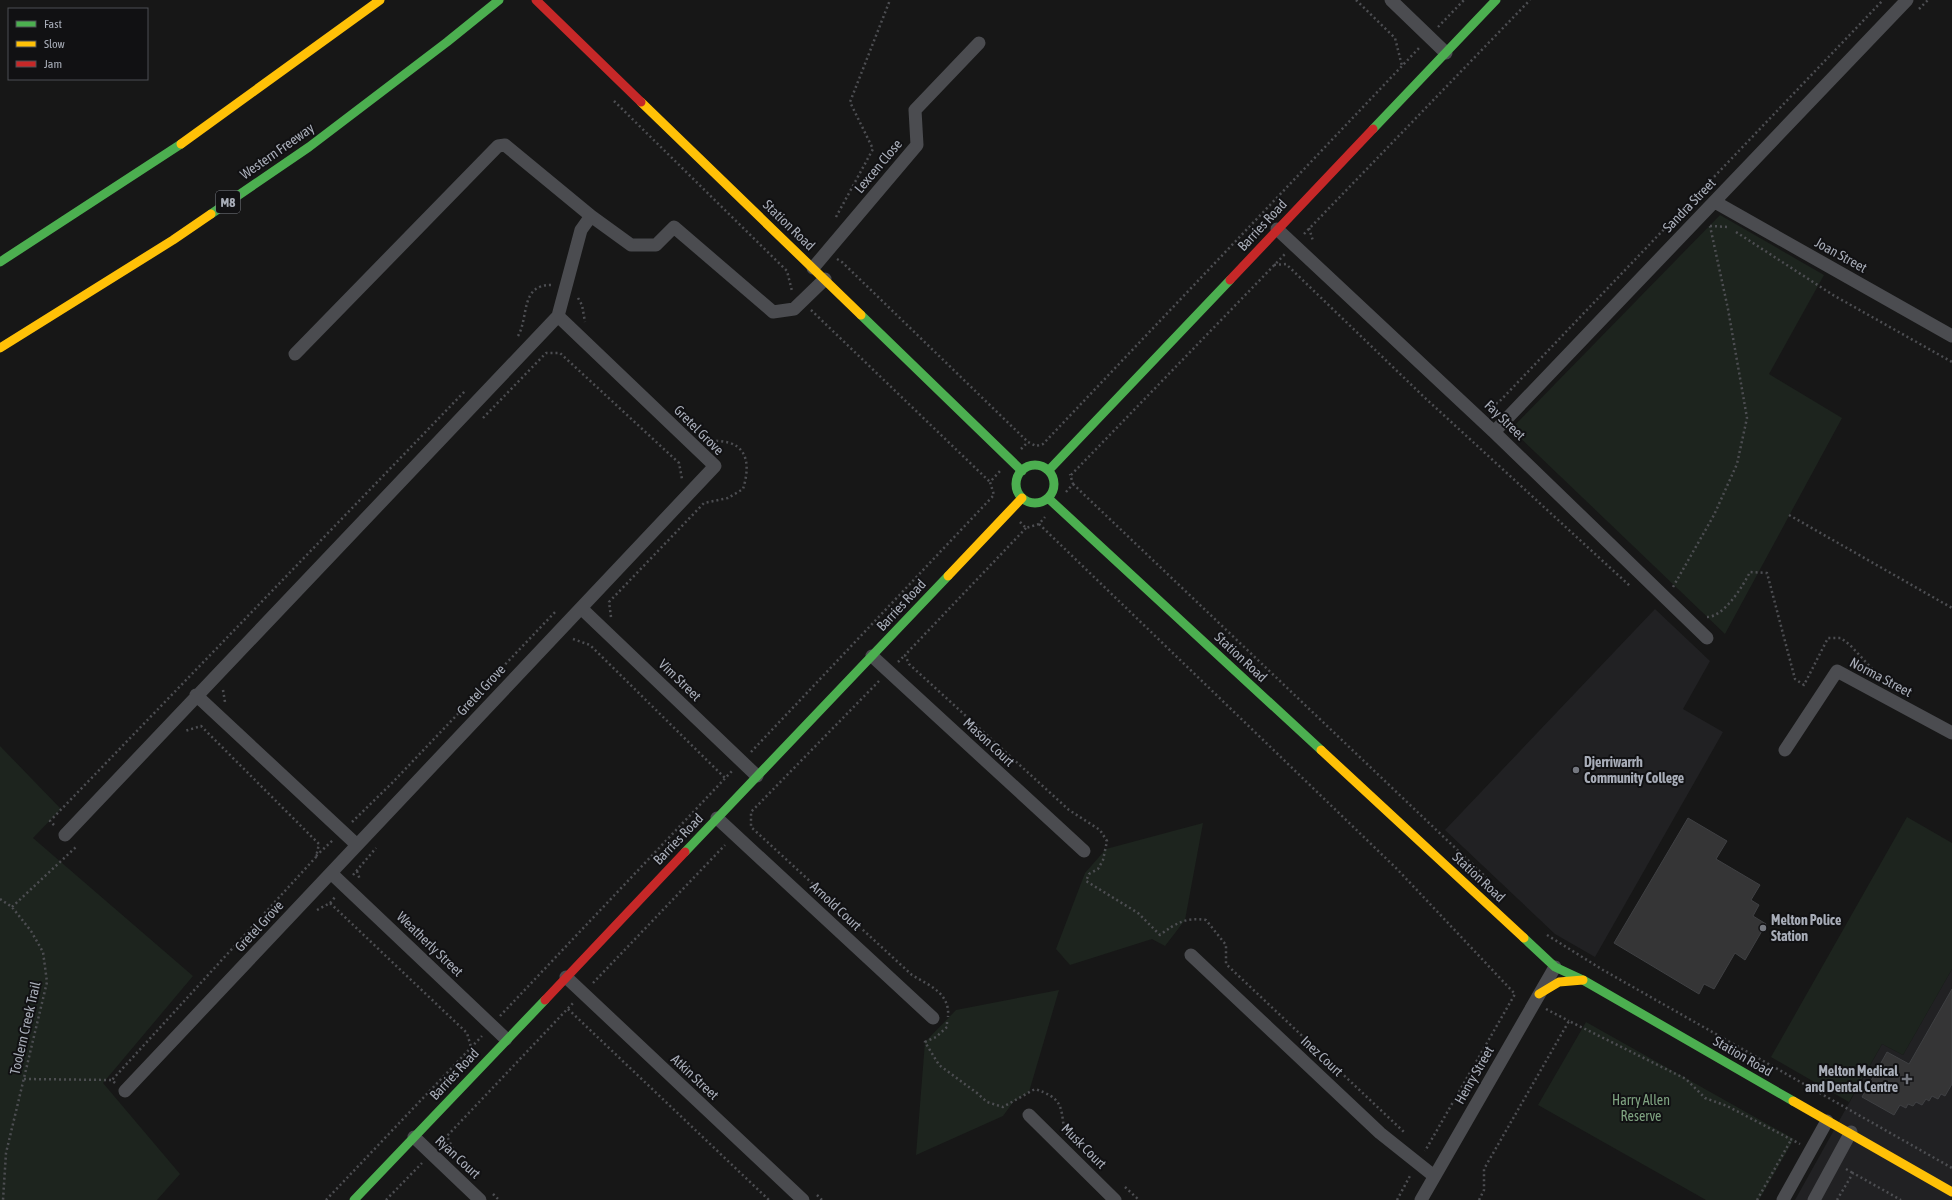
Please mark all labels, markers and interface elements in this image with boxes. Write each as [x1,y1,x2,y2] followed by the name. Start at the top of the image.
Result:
[8,8,148,80] legend
[44,17,62,31] text: Fast
[44,37,65,51] text: Slow
[44,57,62,71] text: Jam
[237,119,317,182] street label: Western Freeway
[851,136,905,196] street label: Lexcen Close
[1659,175,1719,235] street label: Sandra Street
[216,191,240,213] road number: M8
[760,196,818,254] street label: Station Road
[1234,196,1290,254] street label: Barries Road
[1812,234,1870,276] street label: Joan Street
[1481,397,1529,443] street label: Fay Street
[671,402,727,458] street label: Gretel Grove
[873,576,929,634] street label: Barries Road
[1212,629,1270,685] street label: Station Road
[1847,654,1915,700] street label: Norma Street
[655,656,705,704] street label: Vim Street
[453,661,509,719] street label: Gretel Grove
[960,714,1018,770] street label: Mason Court
[1584,754,1684,786] place label: Djerriwarrh Community College
[1571,765,1581,775] marker: Djerriwarrh Community College
[650,810,706,868] street label: Barries Road
[1450,849,1508,905] street label: Station Road
[807,878,865,934] street label: Arnold Court
[231,897,287,955] street label: Gretel Grove
[394,908,466,980] street label: Weatherly Street
[1771,912,1841,944] place label: Melton Police Station
[1758,923,1768,933] marker: Melton Police Station
[7,980,44,1076] street label: Toolern Creek Trail
[1298,1033,1346,1079] street label: Inez Court
[1711,1033,1775,1079] street label: Station Road
[1451,1043,1497,1107] street label: Henry Street
[426,1045,482,1103] street label: Barries Road
[668,1051,722,1103] street label: Atkin Street
[1805,1063,1898,1095] place label: Melton Medical and Dental Centre
[1901,1073,1913,1085] marker: Melton Medical and Dental Centre
[1612,1092,1670,1124] park label: Harry Allen Reserve
[1058,1120,1110,1172] street label: Musk Court
[432,1132,484,1182] street label: Ryan Court

